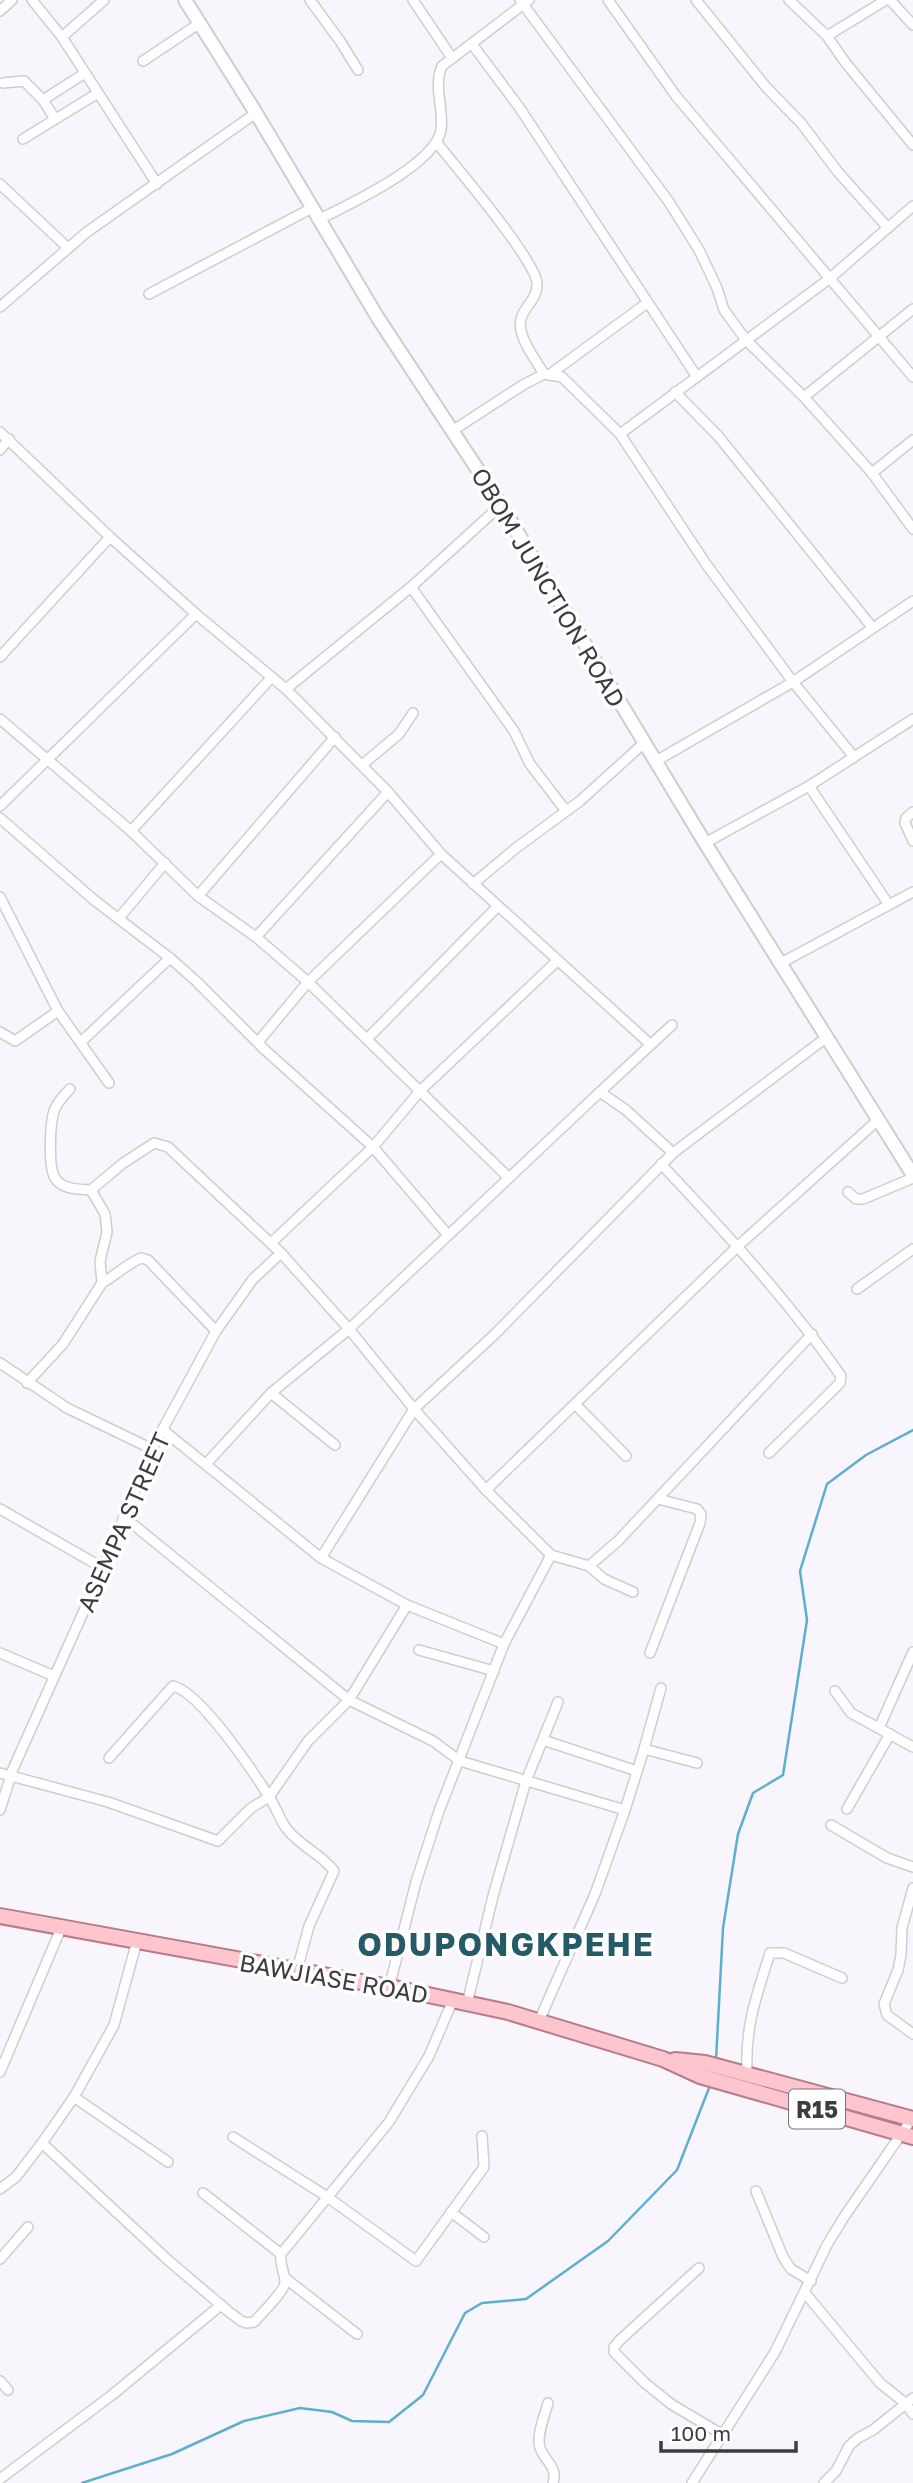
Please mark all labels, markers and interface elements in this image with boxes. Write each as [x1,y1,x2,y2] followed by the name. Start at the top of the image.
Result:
[466,462,632,712] street label: OBOM JUNCTION ROAD
[70,1428,176,1616] street label: ASEMPA STREET
[357,1925,655,1963] district label: ODUPONGKPEHE
[237,1947,431,2009] street label: BAWJIASE ROAD
[789,2090,845,2128] road number: R15
[661,2410,796,2454] scale bar
[671,2420,731,2446] text: 100 m

